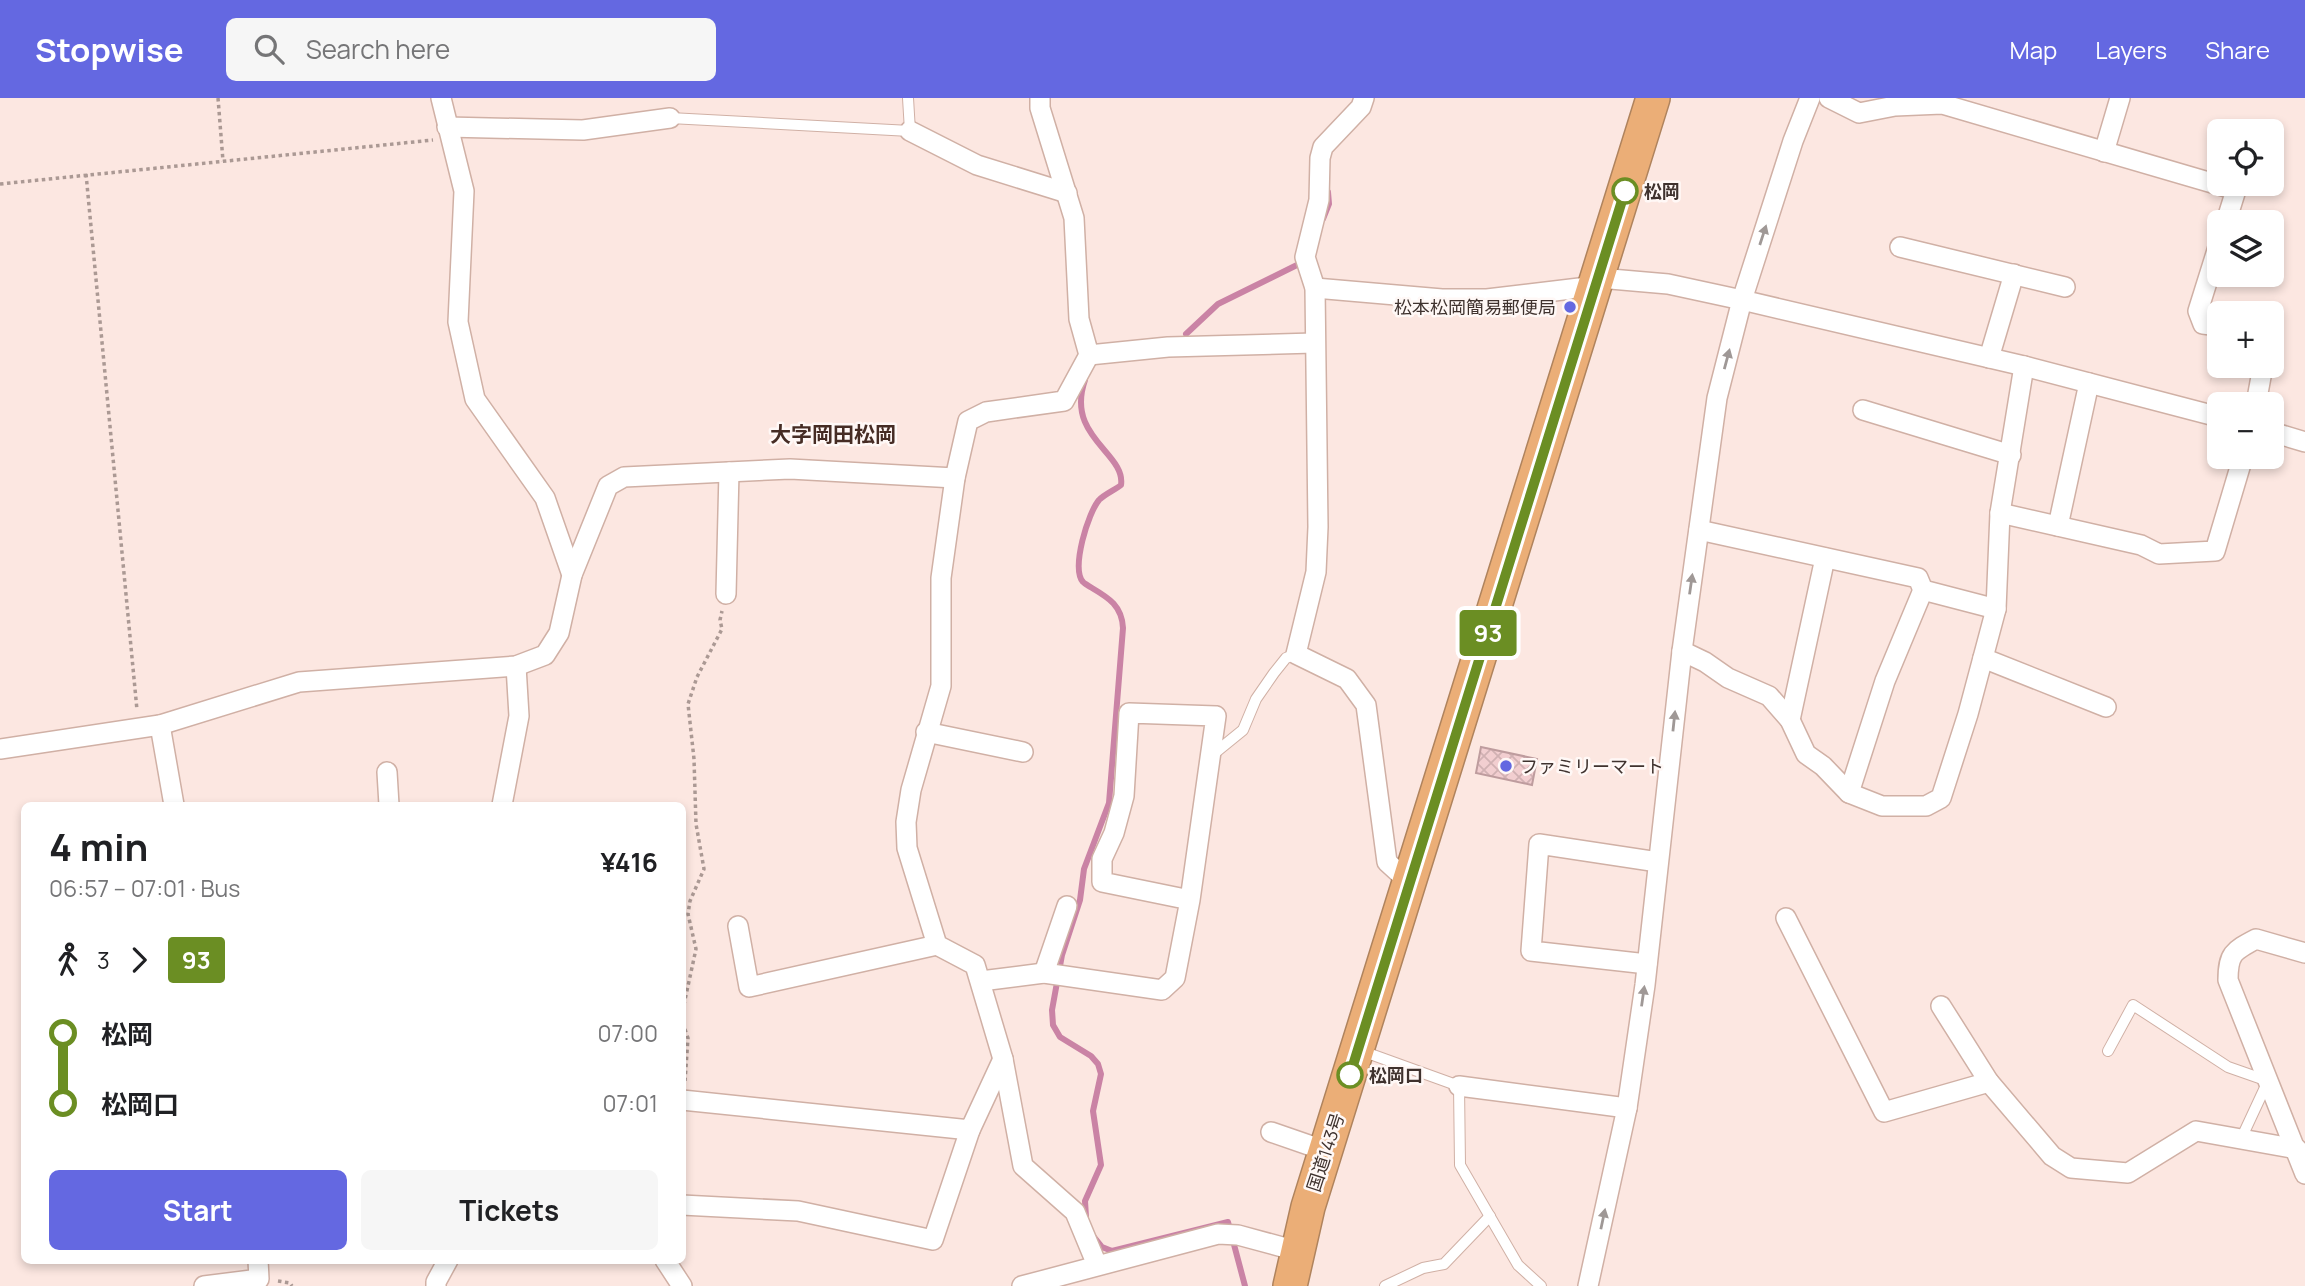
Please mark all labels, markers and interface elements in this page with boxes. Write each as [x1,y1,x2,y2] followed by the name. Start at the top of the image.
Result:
[226,18,716,81] search box
[35,27,184,72] text: Stopwise
[250,30,288,68] icon: search
[306,31,450,67] text: Search here
[2010,33,2057,66] text: Map
[2095,33,2167,66] text: Layers
[2205,33,2270,66] text: Share
[2207,119,2284,469] map controls
[2207,119,2284,196] button: locate
[1612,178,1638,204] marker: 松岡
[1644,179,1680,203] place label: 松岡
[2207,210,2284,287] button: layers
[1758,225,1768,246] one-way arrow
[1394,295,1556,319] place label: 松本松岡簡易郵便局
[1562,299,1578,315] marker: 松本松岡簡易郵便局
[2207,301,2284,378] button: +
[1722,348,1733,370] one-way arrow
[2207,392,2284,469] button: −
[770,420,896,448] district label: 大字岡田松岡
[1686,572,1697,594] one-way arrow
[1456,610,1520,656] line badge: 93
[1474,616,1502,649] text: 93
[1669,710,1680,732] one-way arrow
[1520,754,1664,778] place label: ファミリーマート
[1498,758,1514,774] marker: ファミリーマート
[49,820,148,872] text: 4 min
[601,844,658,880] text: ¥416
[49,872,240,904] text: 06:57 – 07:01 · Bus
[49,941,87,979] icon: walk
[120,941,158,979] icon: forward
[182,943,211,976] text: 93
[97,944,110,976] text: 3
[1638,985,1649,1007] one-way arrow
[101,1016,153,1052] text: 松岡
[597,1017,658,1049] text: 07:00
[1337,1062,1363,1088] marker: 松岡口
[1369,1063,1423,1087] place label: 松岡口
[101,1086,179,1122] text: 松岡口
[603,1087,658,1119] text: 07:01
[1301,1109,1349,1195] street label: 国道143号
[49,1170,347,1250] button: Start
[361,1170,658,1250] button: Tickets
[1597,1208,1608,1230] one-way arrow

